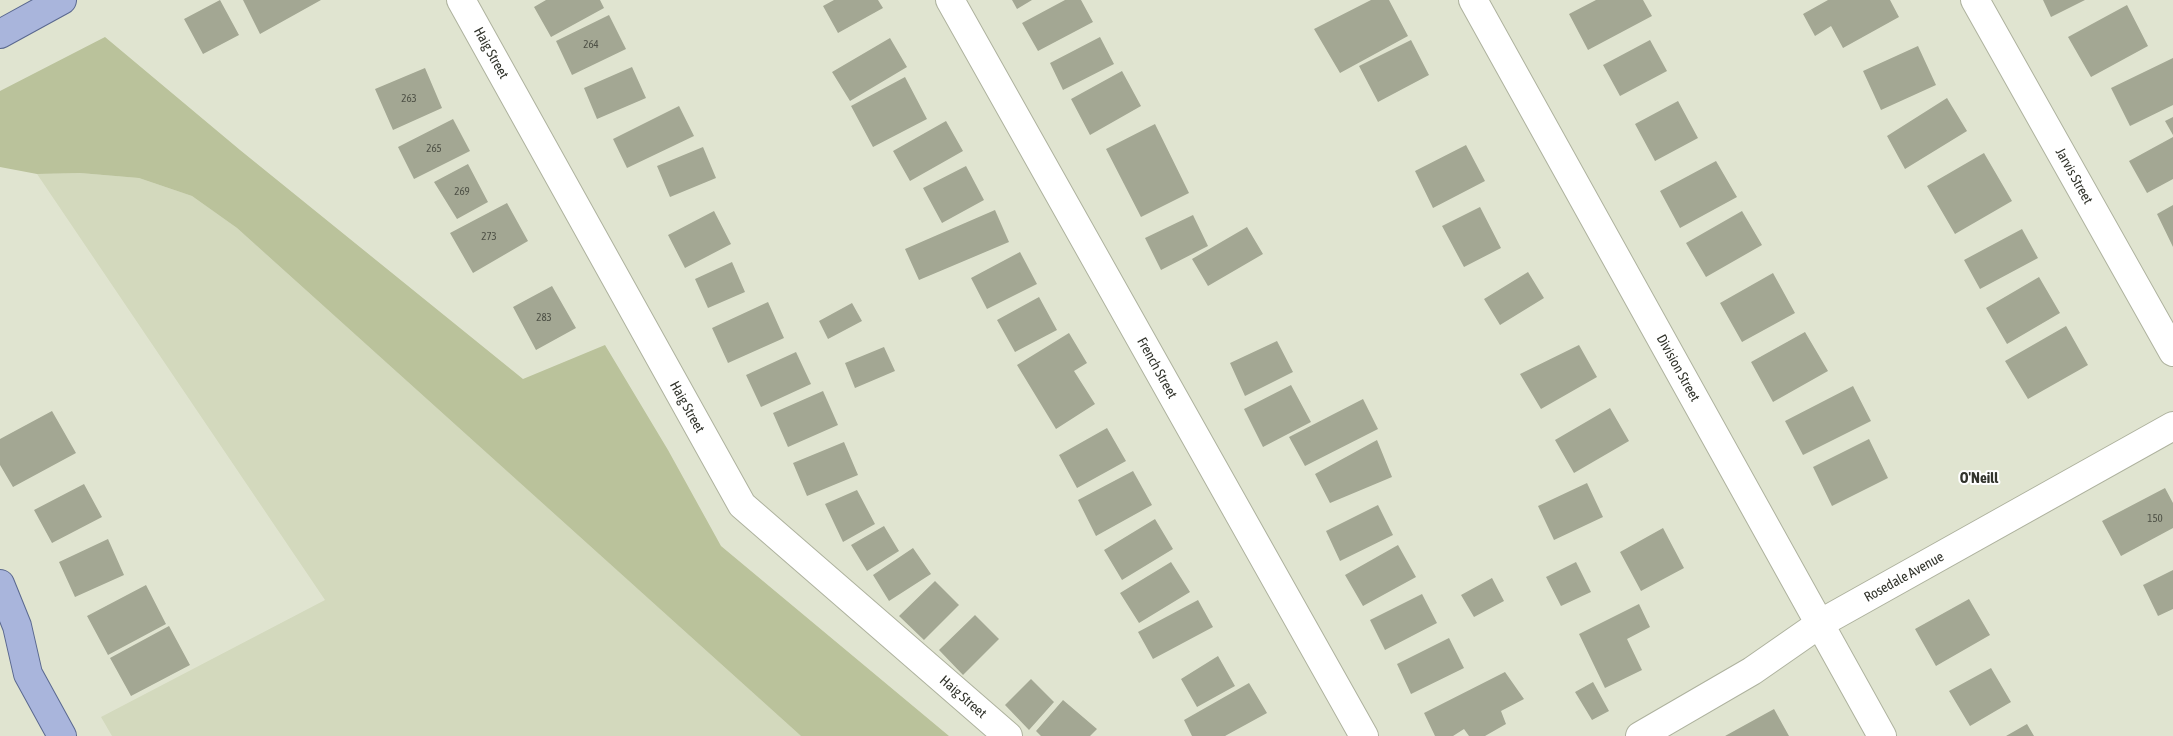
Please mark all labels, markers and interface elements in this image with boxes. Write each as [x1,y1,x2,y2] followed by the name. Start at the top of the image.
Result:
[470,24,512,82] street label: Haig Street
[583,38,599,52] house number: 264
[401,92,417,106] house number: 263
[426,142,442,156] house number: 265
[2052,145,2096,207] street label: Jarvis Street
[454,185,470,199] house number: 269
[481,230,497,244] house number: 273
[536,311,552,325] house number: 283
[1653,331,1703,405] street label: Division Street
[1133,335,1181,401] street label: French Street
[666,378,708,436] street label: Haig Street
[1960,469,1998,487] district label: O'Neill
[2147,512,2163,526] house number: 150
[1861,548,1947,606] street label: Rosedale Avenue
[936,672,990,722] street label: Haig Street

